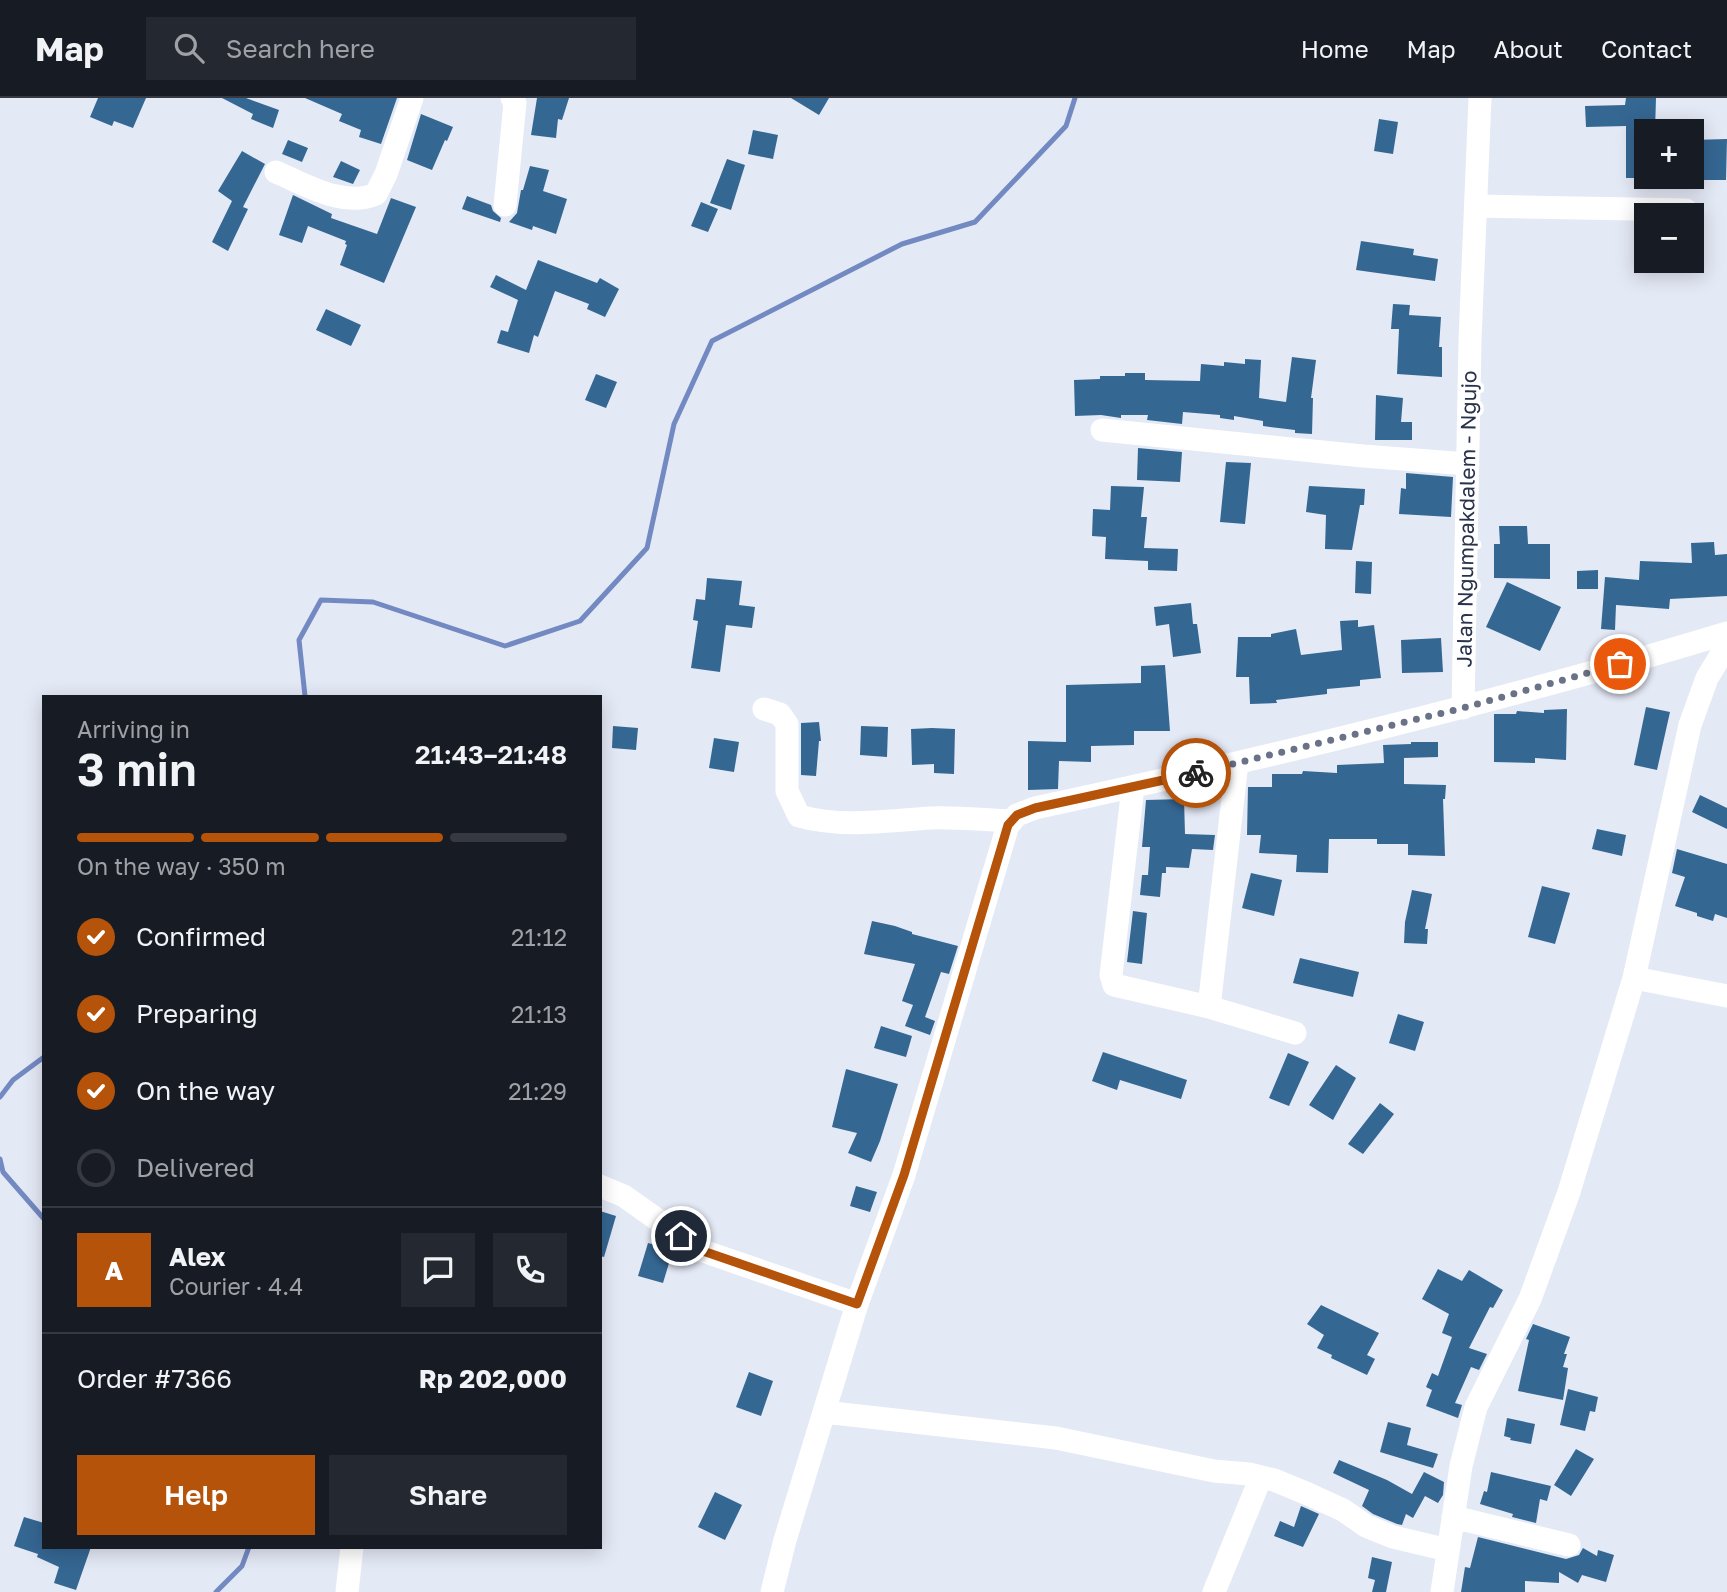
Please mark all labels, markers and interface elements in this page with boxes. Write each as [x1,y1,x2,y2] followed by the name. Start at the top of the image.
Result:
[146,17,636,80] search box
[35,29,104,68] text: Map
[170,29,208,67] icon: search
[226,33,375,64] text: Search here
[1301,34,1369,63] text: Home
[1407,34,1456,63] text: Map
[1494,34,1563,63] text: About
[1601,34,1692,63] text: Contact
[1634,119,1704,273] map controls
[1634,119,1704,189] button: +
[1634,203,1704,273] button: −
[1450,370,1482,668] street label: Jalan Ngumpakdalem - Ngujo
[1590,634,1650,694] pin
[1601,645,1639,683] icon: bag
[77,715,190,743] text: Arriving in
[1161,738,1231,808] courier
[415,739,567,770] text: 21:43–21:48
[77,741,197,796] text: 3 min
[1177,754,1215,792] icon: bike
[77,852,286,880] text: On the way · 350 m
[77,918,115,956] icon: check
[136,921,266,952] text: Confirmed
[511,923,567,951] text: 21:12
[77,995,115,1033] icon: check
[136,998,258,1029] text: Preparing
[511,1000,567,1028] text: 21:13
[77,1072,115,1110] icon: check
[136,1075,275,1106] text: On the way
[508,1077,567,1105] text: 21:29
[136,1152,255,1183] text: Delivered
[651,1206,711,1266] pin
[662,1217,700,1255] icon: home
[401,1233,475,1307] button: chat
[493,1233,567,1307] button: phone
[169,1241,226,1272] text: Alex
[105,1255,123,1286] text: A
[169,1272,303,1300] text: Courier · 4.4
[77,1363,232,1394] text: Order #7366
[419,1363,567,1394] text: Rp 202,000
[77,1455,315,1535] button: Help
[329,1455,567,1535] button: Share

